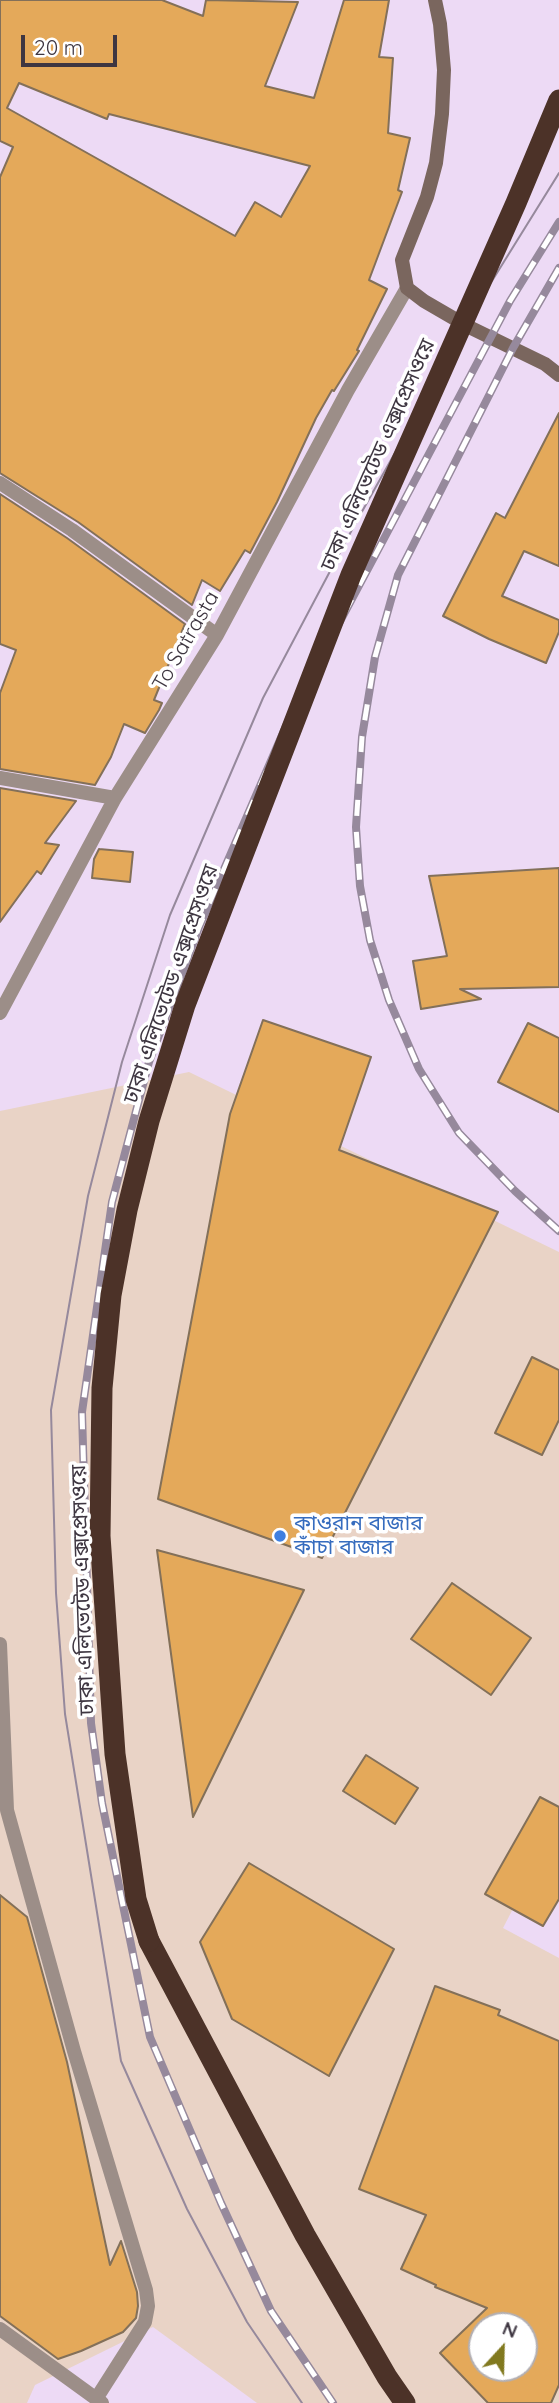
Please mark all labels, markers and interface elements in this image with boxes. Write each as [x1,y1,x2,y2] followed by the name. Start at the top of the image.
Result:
[24,21,121,65] scale bar
[34,34,83,60] text: 20 m
[316,335,440,575] street label: ঢাকা এলিভেটেড এক্সপ্রেসওয়ে
[147,587,225,695] street label: To Satrasta
[118,861,224,1107] street label: ঢাকা এলিভেটেড এক্সপ্রেসওয়ে
[66,1464,100,1716] street label: ঢাকা এলিভেটেড এক্সপ্রেসওয়ে
[294,1511,423,1561] place label: কাওরান বাজার কাঁচা বাজার
[272,1528,288,1544] marker: কাওরান বাজার কাঁচা বাজার
[468,2312,538,2382] north arrow
[499,2316,521,2343] text: N

